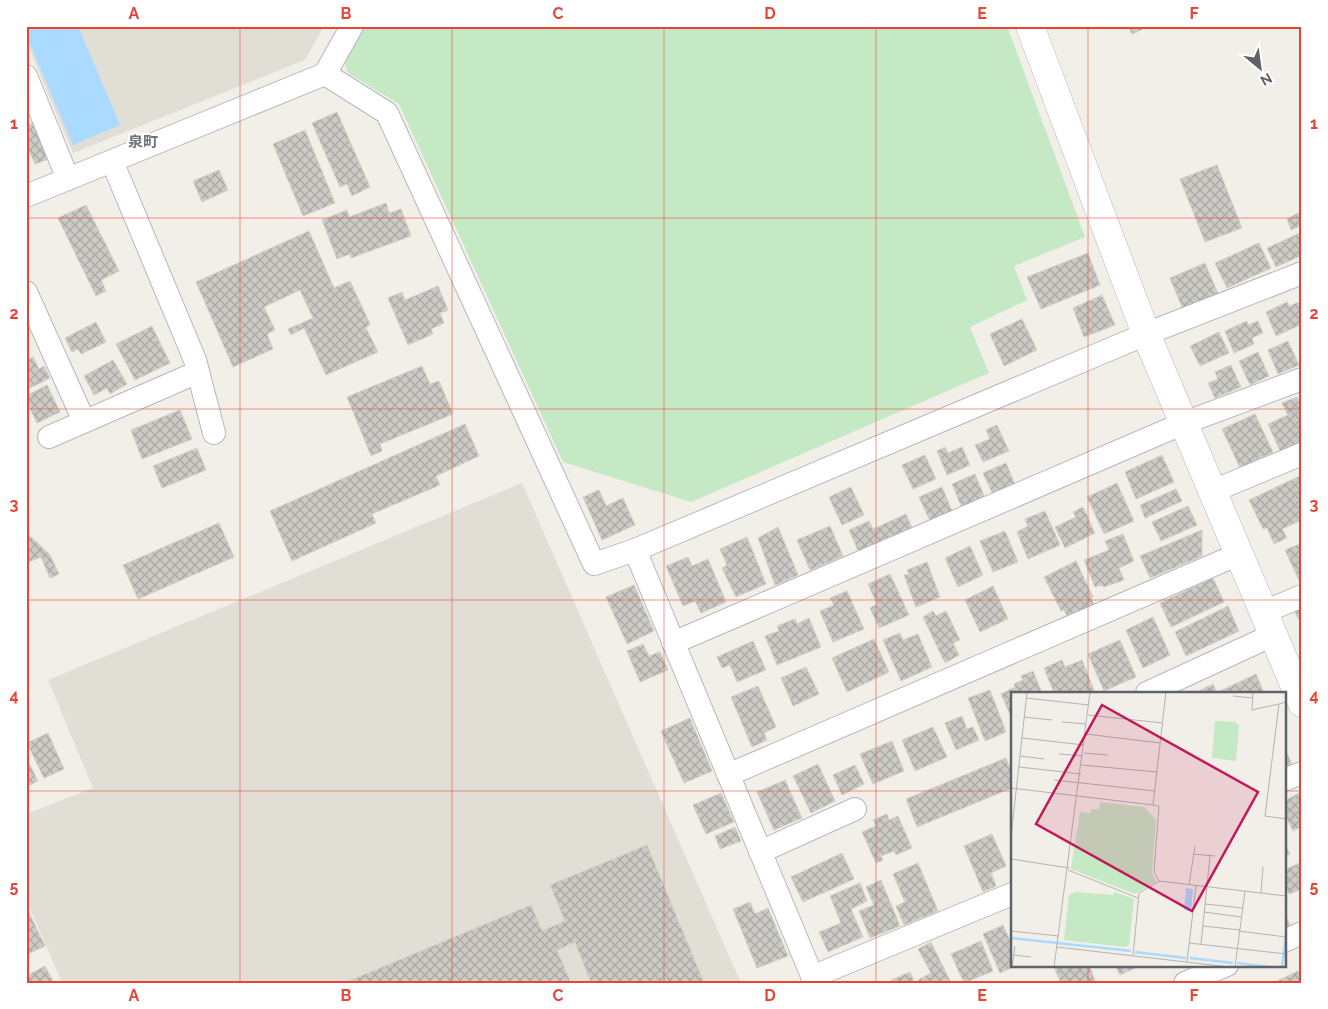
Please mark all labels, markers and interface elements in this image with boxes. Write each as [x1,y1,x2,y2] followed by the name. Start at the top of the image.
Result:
[129,4,140,23] text: A
[341,4,352,23] text: B
[553,4,564,23] text: C
[764,4,776,23] text: D
[977,4,987,23] text: E
[1189,4,1199,23] text: F
[1236,42,1286,92] north arrow
[1258,70,1275,89] text: N
[10,114,18,133] text: 1
[1310,114,1318,133] text: 1
[128,133,158,151] district label: 泉町
[9,304,19,323] text: 2
[1309,304,1319,323] text: 2
[10,495,19,514] text: 3
[1310,495,1319,514] text: 3
[9,686,19,705] text: 4
[1309,686,1319,705] text: 4
[1011,692,1286,966] inset map
[10,877,19,896] text: 5
[1310,877,1319,896] text: 5
[129,986,140,1005] text: A
[341,986,352,1005] text: B
[553,986,564,1005] text: C
[764,986,776,1005] text: D
[977,986,987,1005] text: E
[1189,986,1199,1005] text: F

